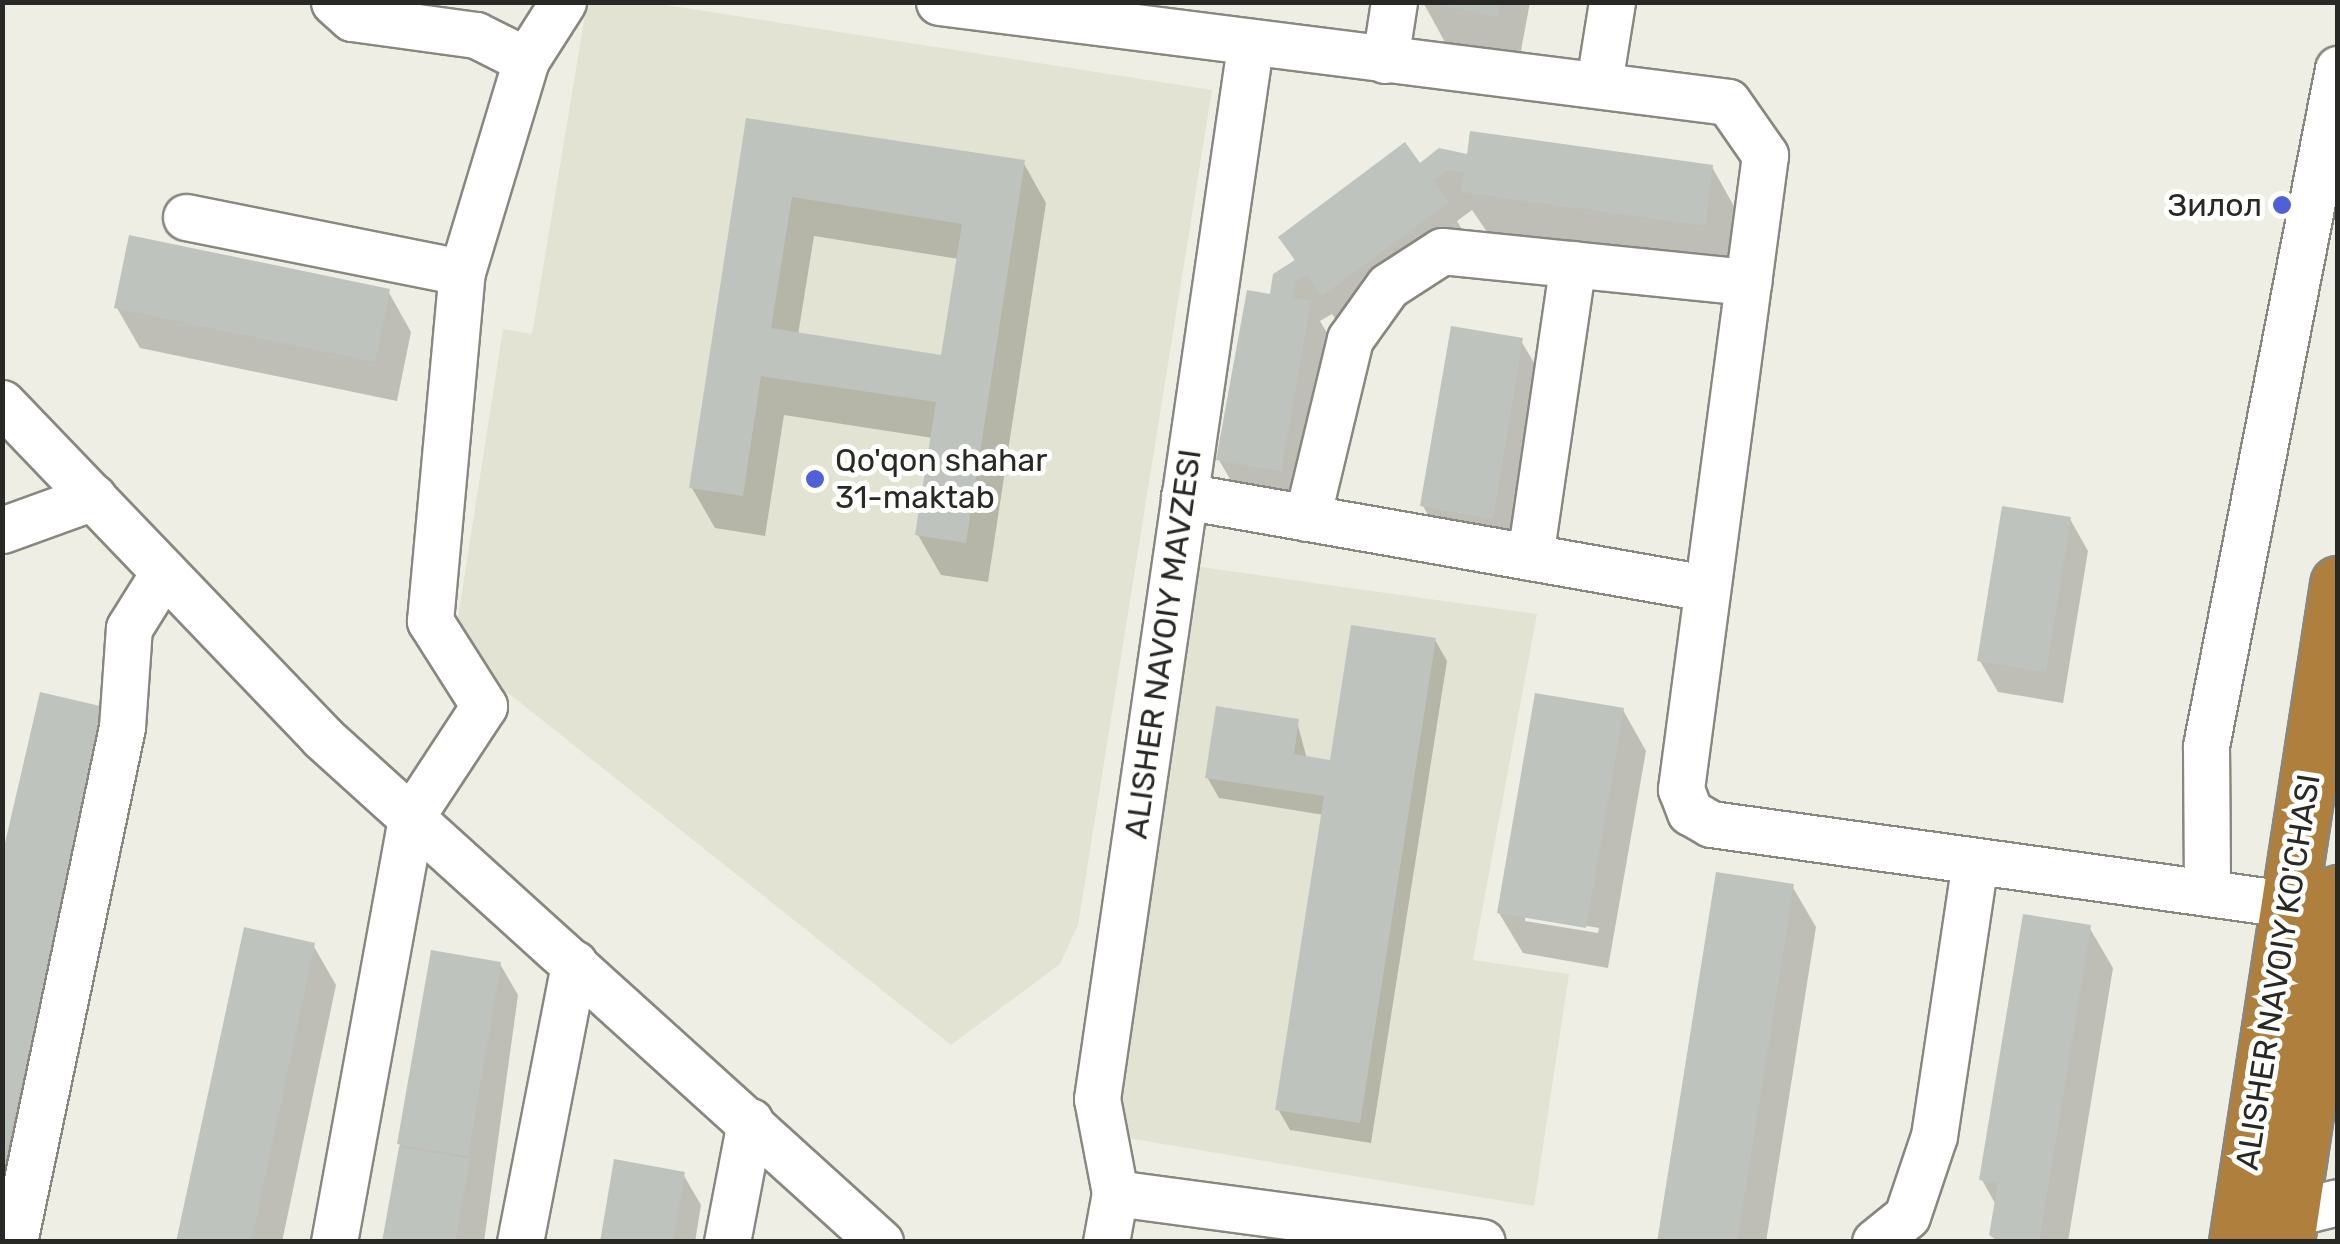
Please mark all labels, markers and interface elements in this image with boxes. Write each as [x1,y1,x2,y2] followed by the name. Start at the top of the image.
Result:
[2167,186,2262,224] place label: Зилол
[2271,194,2293,216] marker: Зилол
[835,442,1047,517] place label: Qo'qon shahar 31-maktab
[1117,446,1209,842] street label: ALISHER NAVOIY MAVZESI
[804,468,826,490] marker: Qo'qon shahar 31-maktab
[2228,771,2328,1173] street label: ALISHER NAVOIY KO'CHASI

